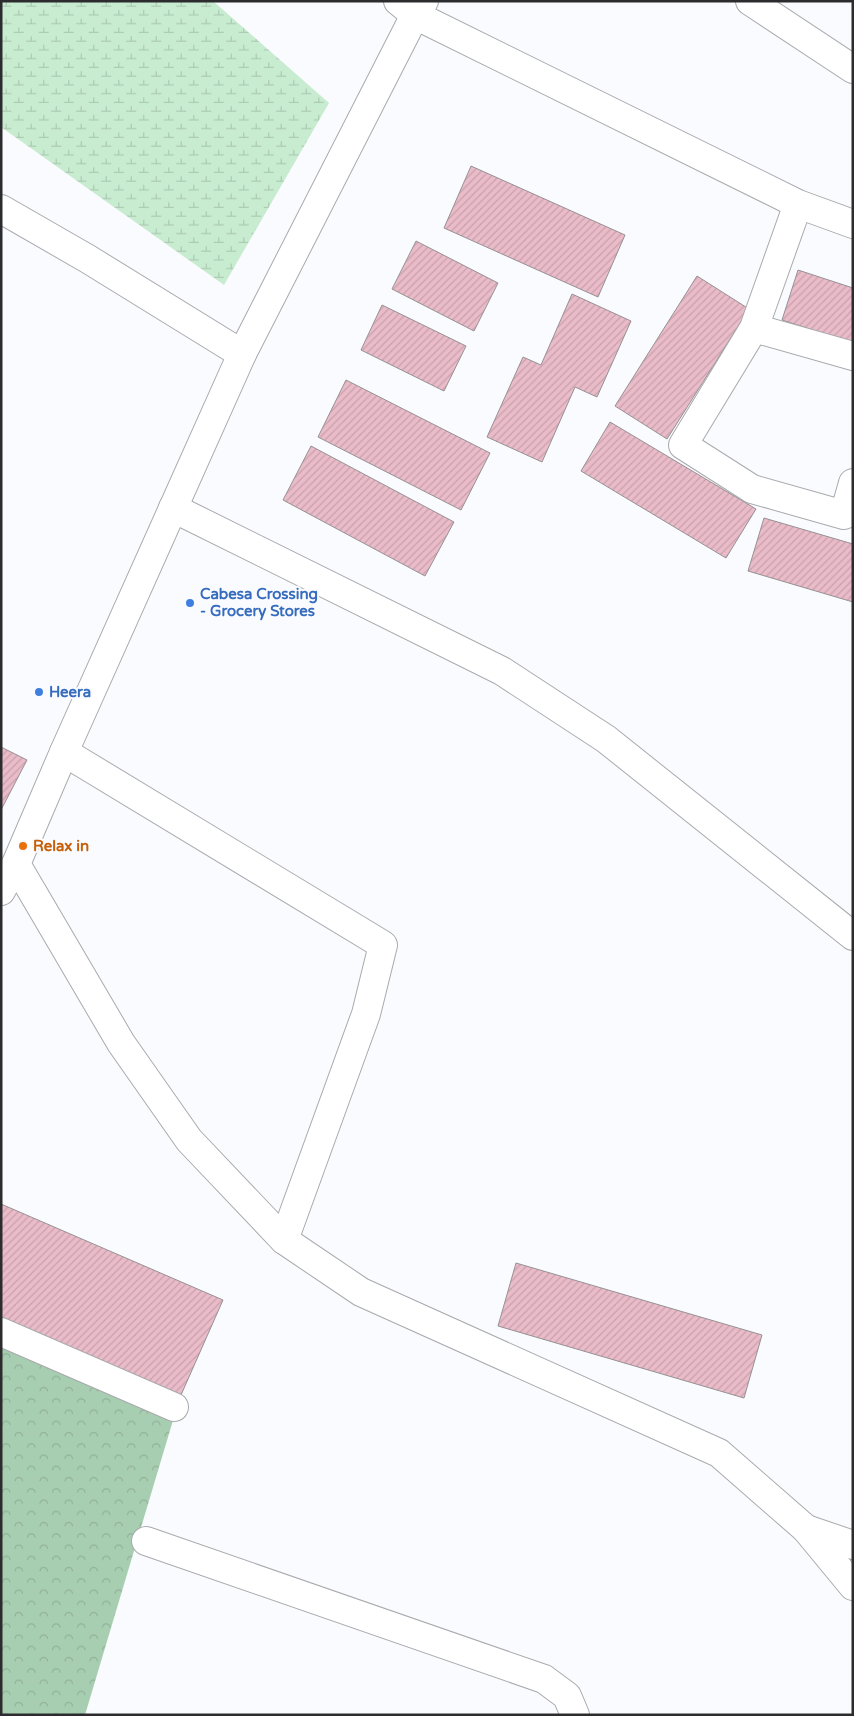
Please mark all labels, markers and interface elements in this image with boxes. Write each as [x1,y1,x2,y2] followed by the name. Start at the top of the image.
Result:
[200,585,318,621] place label: Cabesa Crossing - Grocery Stores
[184,597,196,609] marker: Cabesa Crossing - Grocery Stores
[49,683,91,701] place label: Heera
[33,686,45,698] marker: Heera
[33,837,89,855] place label: Relax in
[17,840,29,852] marker: Relax in

